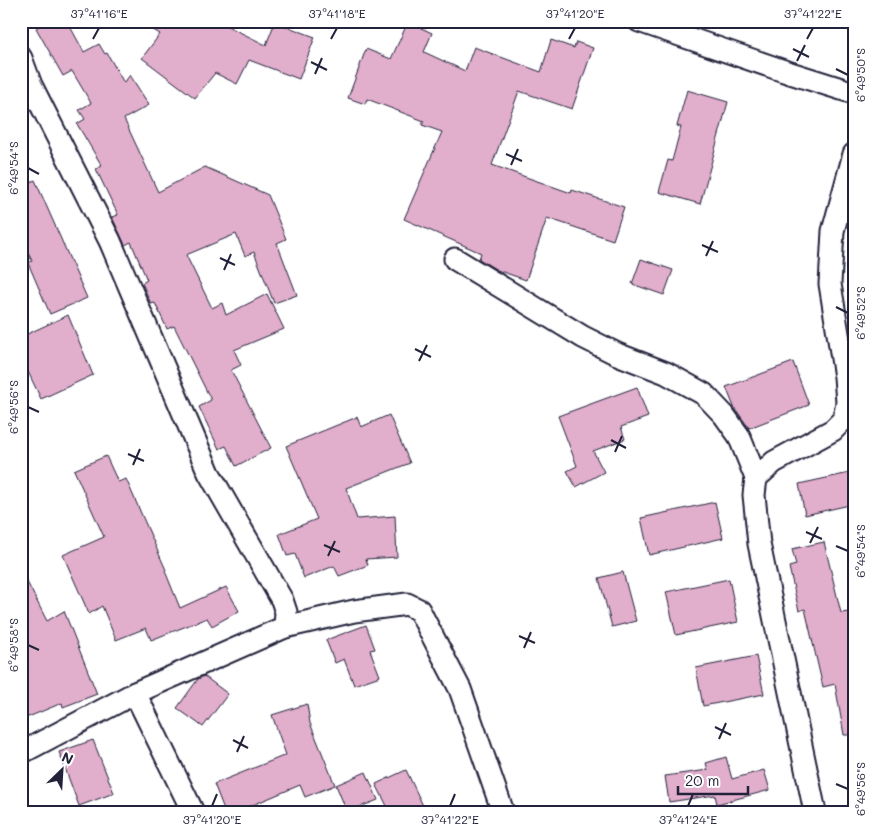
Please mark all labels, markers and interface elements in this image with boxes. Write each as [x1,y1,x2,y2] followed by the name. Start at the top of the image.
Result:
[70,5,128,21] text: 37°41'16"E
[308,5,366,21] text: 37°41'18"E
[546,5,604,21] text: 37°41'20"E
[784,5,842,21] text: 37°41'22"E
[852,48,868,102] text: 6°49'50"S
[5,141,21,195] text: 6°49'54"S
[852,286,868,340] text: 6°49'52"S
[5,380,21,434] text: 6°49'56"S
[852,524,868,578] text: 6°49'54"S
[5,618,21,672] text: 6°49'58"S
[38,746,88,796] north arrow
[59,747,77,769] text: N
[852,762,868,816] text: 6°49'56"S
[678,763,748,795] scale bar
[685,770,719,790] text: 20 m
[183,811,241,827] text: 37°41'20"E
[421,811,479,827] text: 37°41'22"E
[659,811,717,827] text: 37°41'24"E

